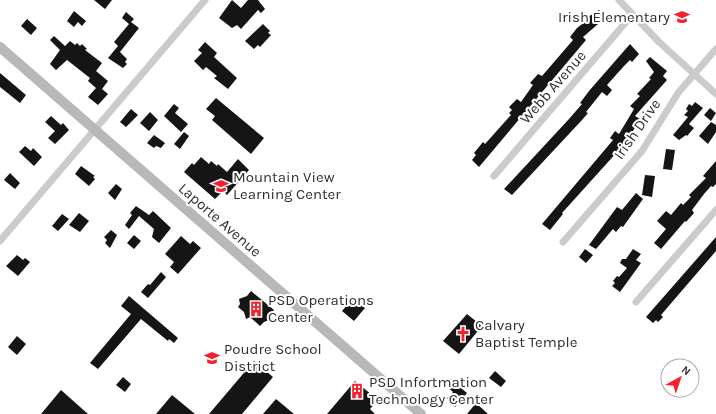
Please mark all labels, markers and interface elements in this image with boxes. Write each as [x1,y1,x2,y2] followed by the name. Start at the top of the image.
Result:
[558,8,670,26] place label: Irish Elementary
[673,8,691,26] school or university icon: Irish Elementary
[516,47,590,127] street label: Webb Avenue
[610,95,664,163] street label: Irish Drive
[233,168,341,203] place label: Mountain View Learning Center
[212,177,230,195] school or university icon: Mountain View Learning Center
[175,179,265,261] street label: Laporte Avenue
[268,291,374,326] place label: PSD Operations Center
[247,300,265,318] building icon: PSD Operations Center
[475,316,577,351] place label: Calvary Baptist Temple
[454,325,472,343] church icon: Calvary Baptist Temple
[224,340,322,375] place label: Poudre School District
[203,349,221,367] school or university icon: Poudre School District
[660,358,700,398] north arrow
[679,363,693,378] text: N
[369,373,494,408] place label: PSD Infortmation Technology Center
[348,382,366,400] building icon: PSD Infortmation Technology Center

